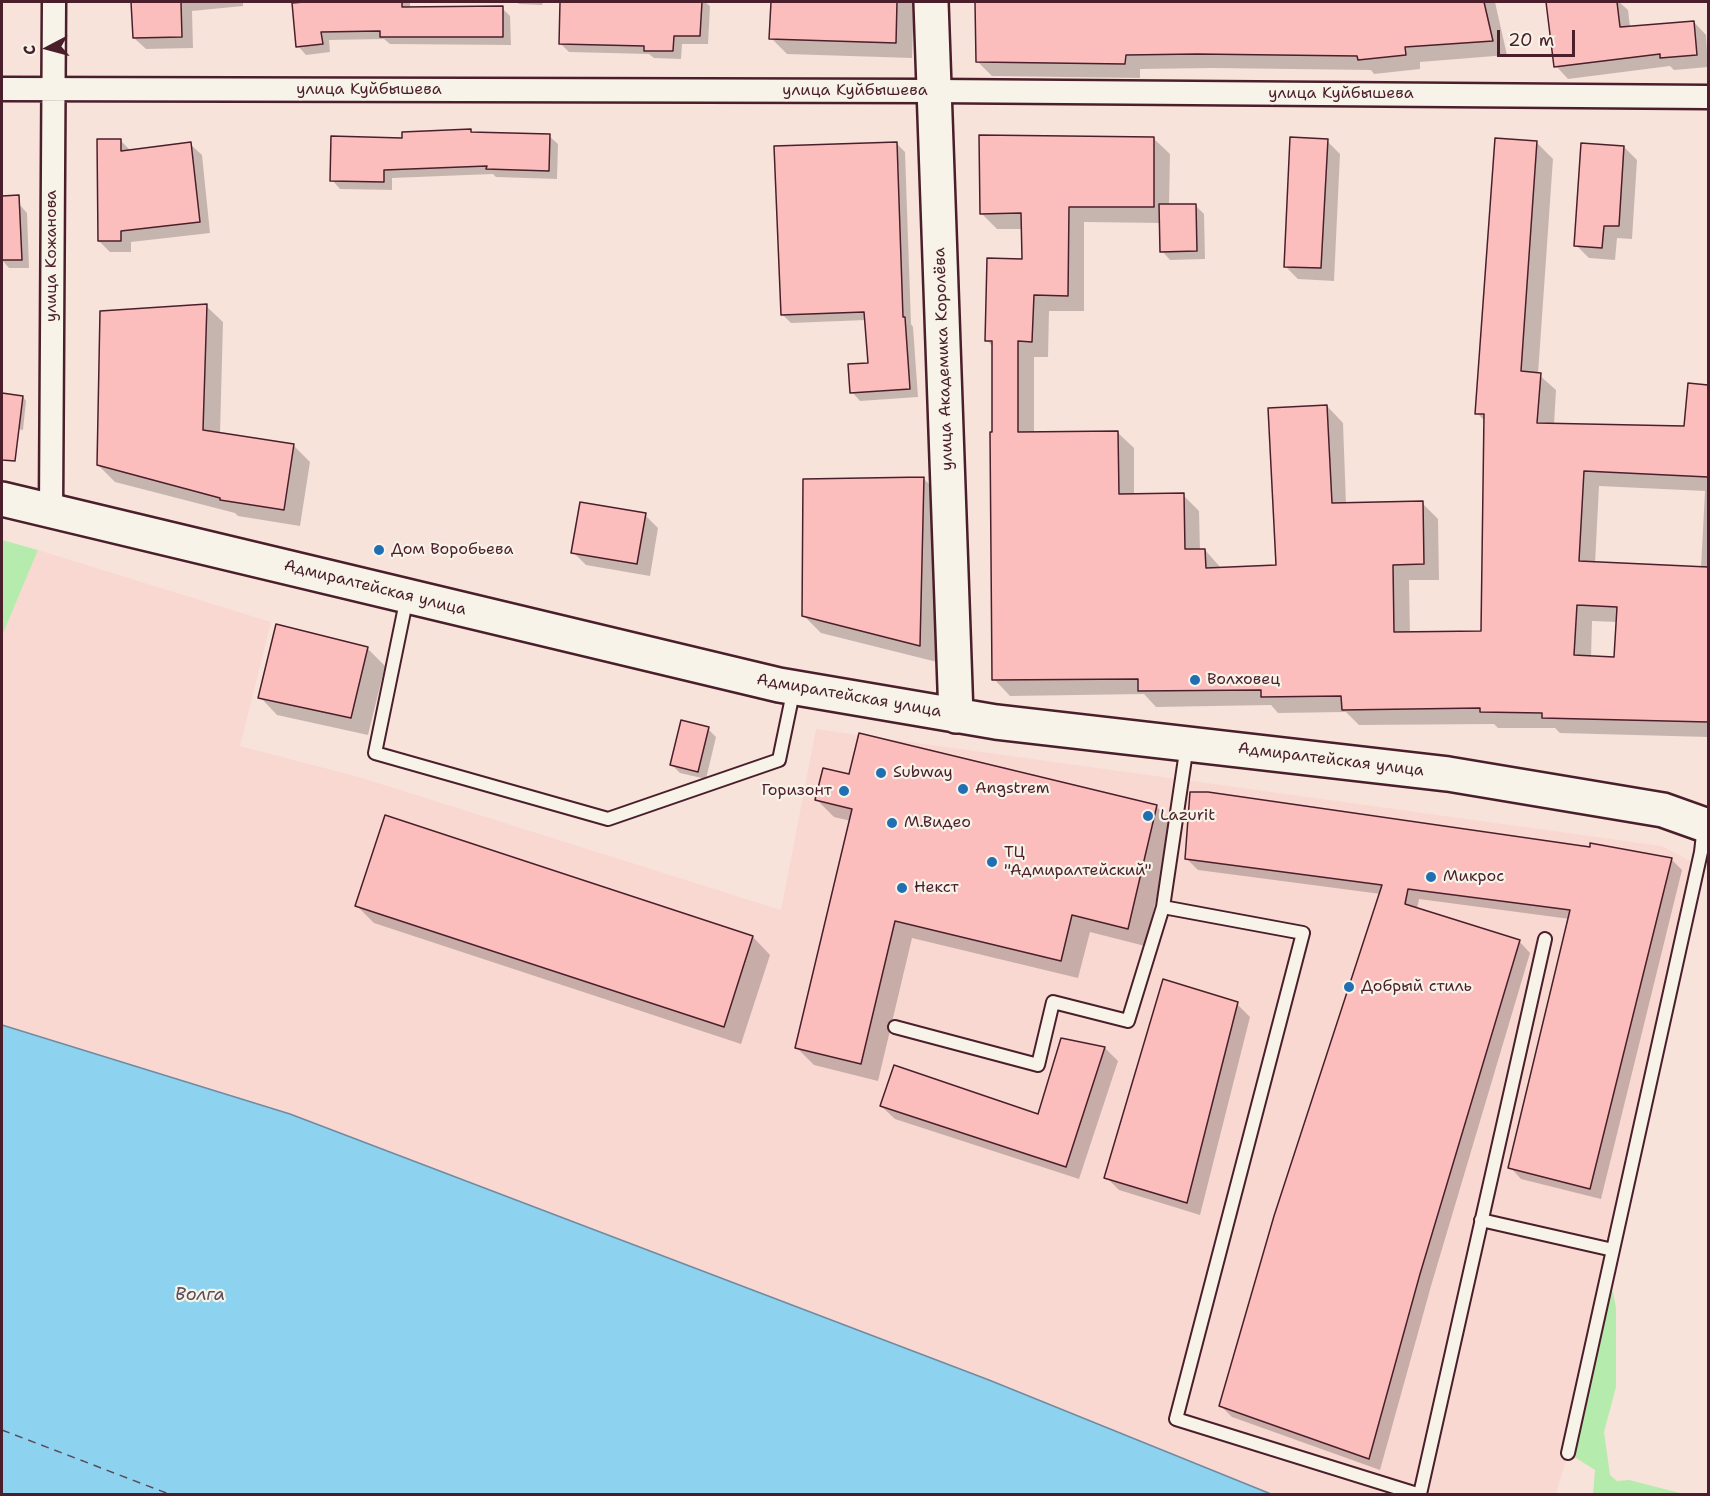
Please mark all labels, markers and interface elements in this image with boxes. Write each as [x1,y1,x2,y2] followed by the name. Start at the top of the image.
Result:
[18,18,78,78] north arrow
[1500,18,1578,56] scale bar
[1508,28,1554,52] text: 20 m
[19,44,41,56] text: С
[296,80,442,100] street label: улица Куйбышева
[782,81,928,101] street label: улица Куйбышева
[1268,84,1414,104] street label: улица Куйбышева
[42,190,62,322] street label: улица Кожанова
[931,247,957,471] street label: улица Академика Королёва
[391,540,513,560] place label: Дом Воробьева
[372,543,386,557] marker: Дом Воробьева
[282,556,468,620] street label: Адмиралтейская улица
[755,670,943,722] street label: Адмиралтейская улица
[1207,670,1280,690] place label: Волховец
[1188,673,1202,687] marker: Волховец
[1237,739,1425,781] street label: Адмиралтейская улица
[893,763,953,783] place label: Subway
[874,766,888,780] marker: Subway
[975,779,1050,799] place label: Angstrem
[761,781,832,801] place label: Горизонт
[956,782,970,796] marker: Angstrem
[837,784,851,798] marker: Горизонт
[1160,806,1215,826] place label: Lazurit
[1141,809,1155,823] marker: Lazurit
[904,813,971,833] place label: М.Видео
[885,816,899,830] marker: М.Видео
[1004,843,1152,881] place label: ТЦ "Адмиралтейский"
[985,855,999,869] marker: ТЦ "Адмиралтейский"
[1443,867,1504,887] place label: Микрос
[1424,870,1438,884] marker: Микрос
[914,878,959,898] place label: Некст
[895,881,909,895] marker: Некст
[1361,977,1472,997] place label: Добрый стиль
[1342,980,1356,994] marker: Добрый стиль
[175,1284,225,1306] water label: Волга

